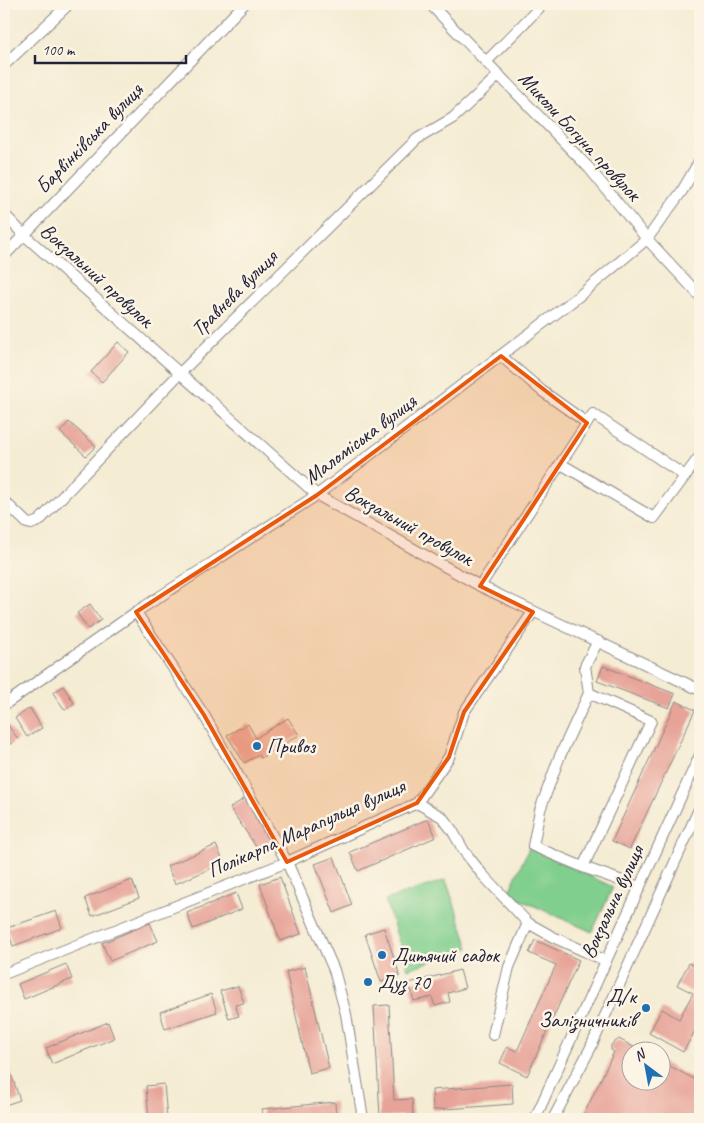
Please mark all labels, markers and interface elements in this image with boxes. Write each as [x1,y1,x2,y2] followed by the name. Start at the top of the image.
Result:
[35,32,186,64] scale bar
[42,41,76,60] text: 100 m
[513,66,648,207] street label: Миколи Богуна провулок
[30,76,149,199] street label: Барвінківська вулиця
[35,217,161,334] street label: Вокзальний провулок
[185,243,284,342] street label: Травнева вулиця
[299,387,422,490] street label: Маломіська вулиця
[340,479,480,572] street label: Вокзальний провулок
[267,733,317,759] place label: Привоз
[251,740,263,752] marker: Привоз
[203,772,410,883] street label: Полікарпа Марапульця вулиця
[575,840,650,963] street label: Вокзальна вулиця
[392,942,500,968] place label: Дитячий садок
[376,949,388,961] marker: Дитячий садок
[378,969,432,996] place label: Дуз 70
[362,976,374,988] marker: Дуз 70
[539,983,641,1034] place label: Д/к Залізничників
[640,1002,652,1014] marker: Д/к Залізничників
[622,1040,672,1090] north arrow
[631,1045,650,1065] text: N

